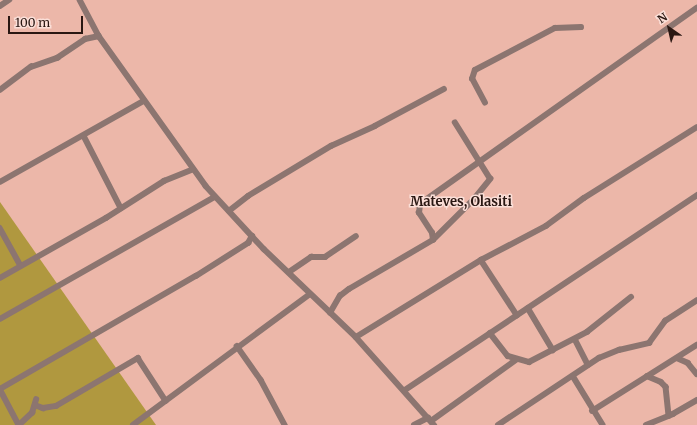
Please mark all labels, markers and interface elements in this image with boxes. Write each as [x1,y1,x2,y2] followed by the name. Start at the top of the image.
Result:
[10,8,85,34] scale bar
[649,8,689,48] north arrow
[655,10,670,26] text: N
[15,15,50,30] text: 100 m
[410,194,512,210] district label: Mateves, Olasiti

